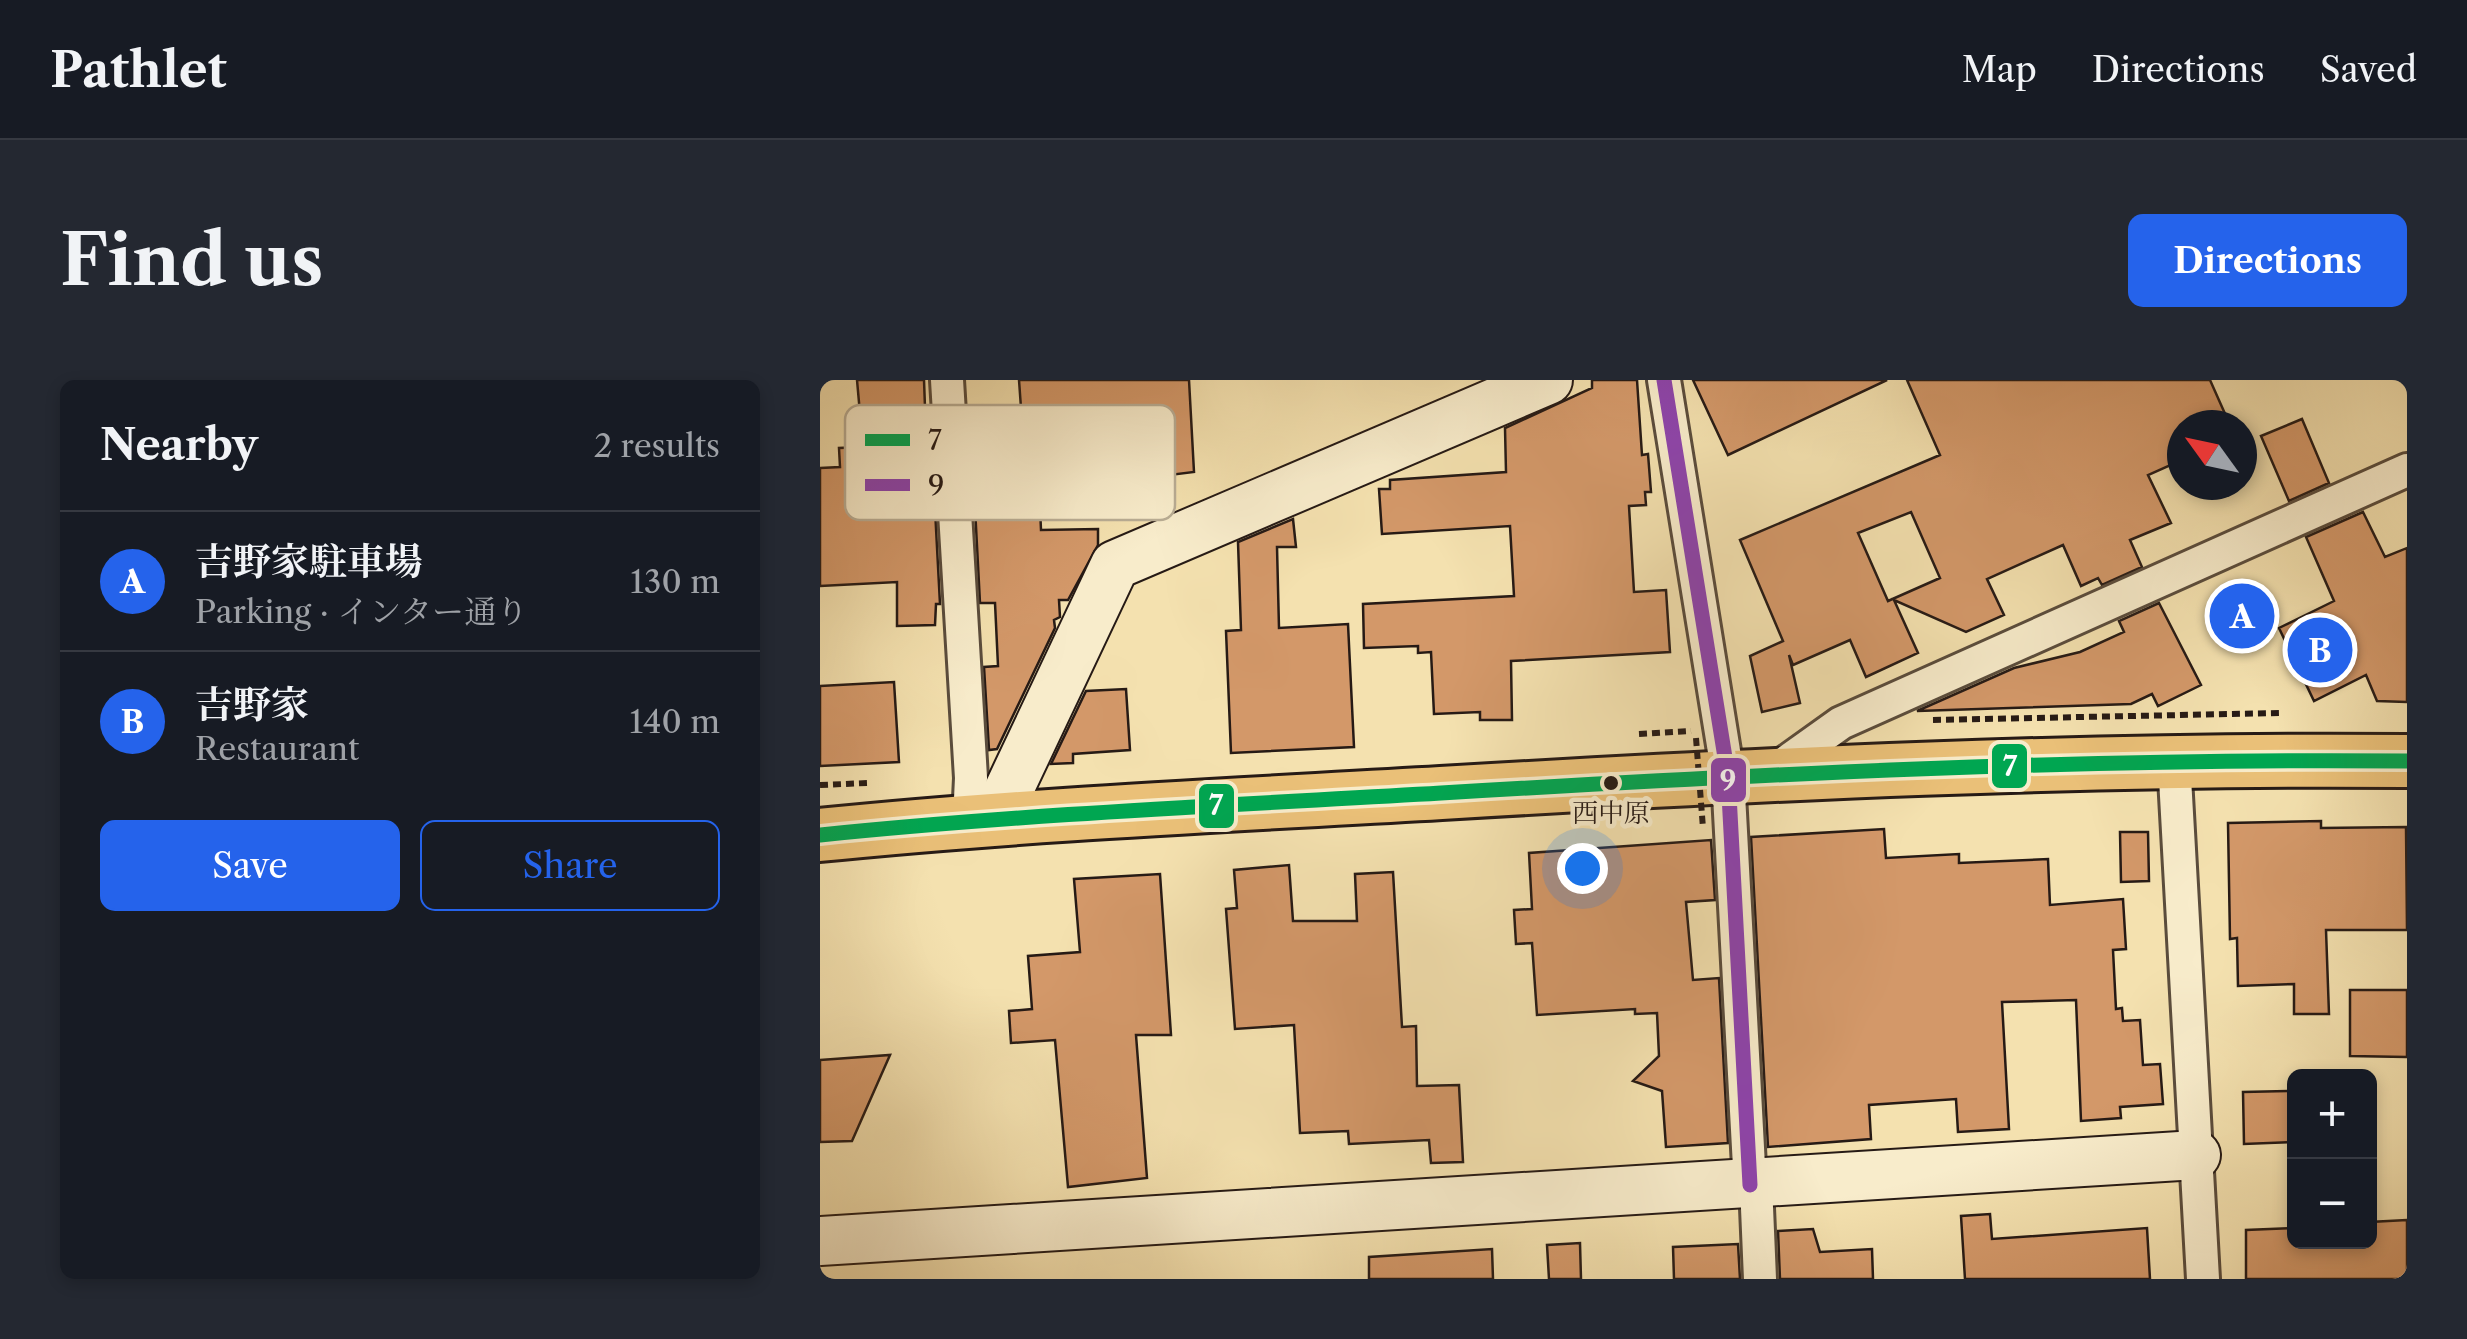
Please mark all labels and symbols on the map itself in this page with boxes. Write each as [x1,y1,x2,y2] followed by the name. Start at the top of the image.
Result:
[845,405,1175,520] legend
[2167,410,2257,500] north arrow
[928,423,942,457] text: 7
[928,468,944,502] text: 9
[2210,578,2274,654] pin: A
[2288,612,2352,688] pin: B
[1990,742,2029,790] line badge: 7
[2003,749,2018,783] text: 7
[1709,756,1748,804] line badge: 9
[1720,763,1736,797] text: 9
[1601,773,1621,793] marker: 西中原
[1197,782,1236,830] line badge: 7
[1209,788,1224,822] text: 7
[1572,797,1650,829] place label: 西中原
[1557,843,1608,894] your location

